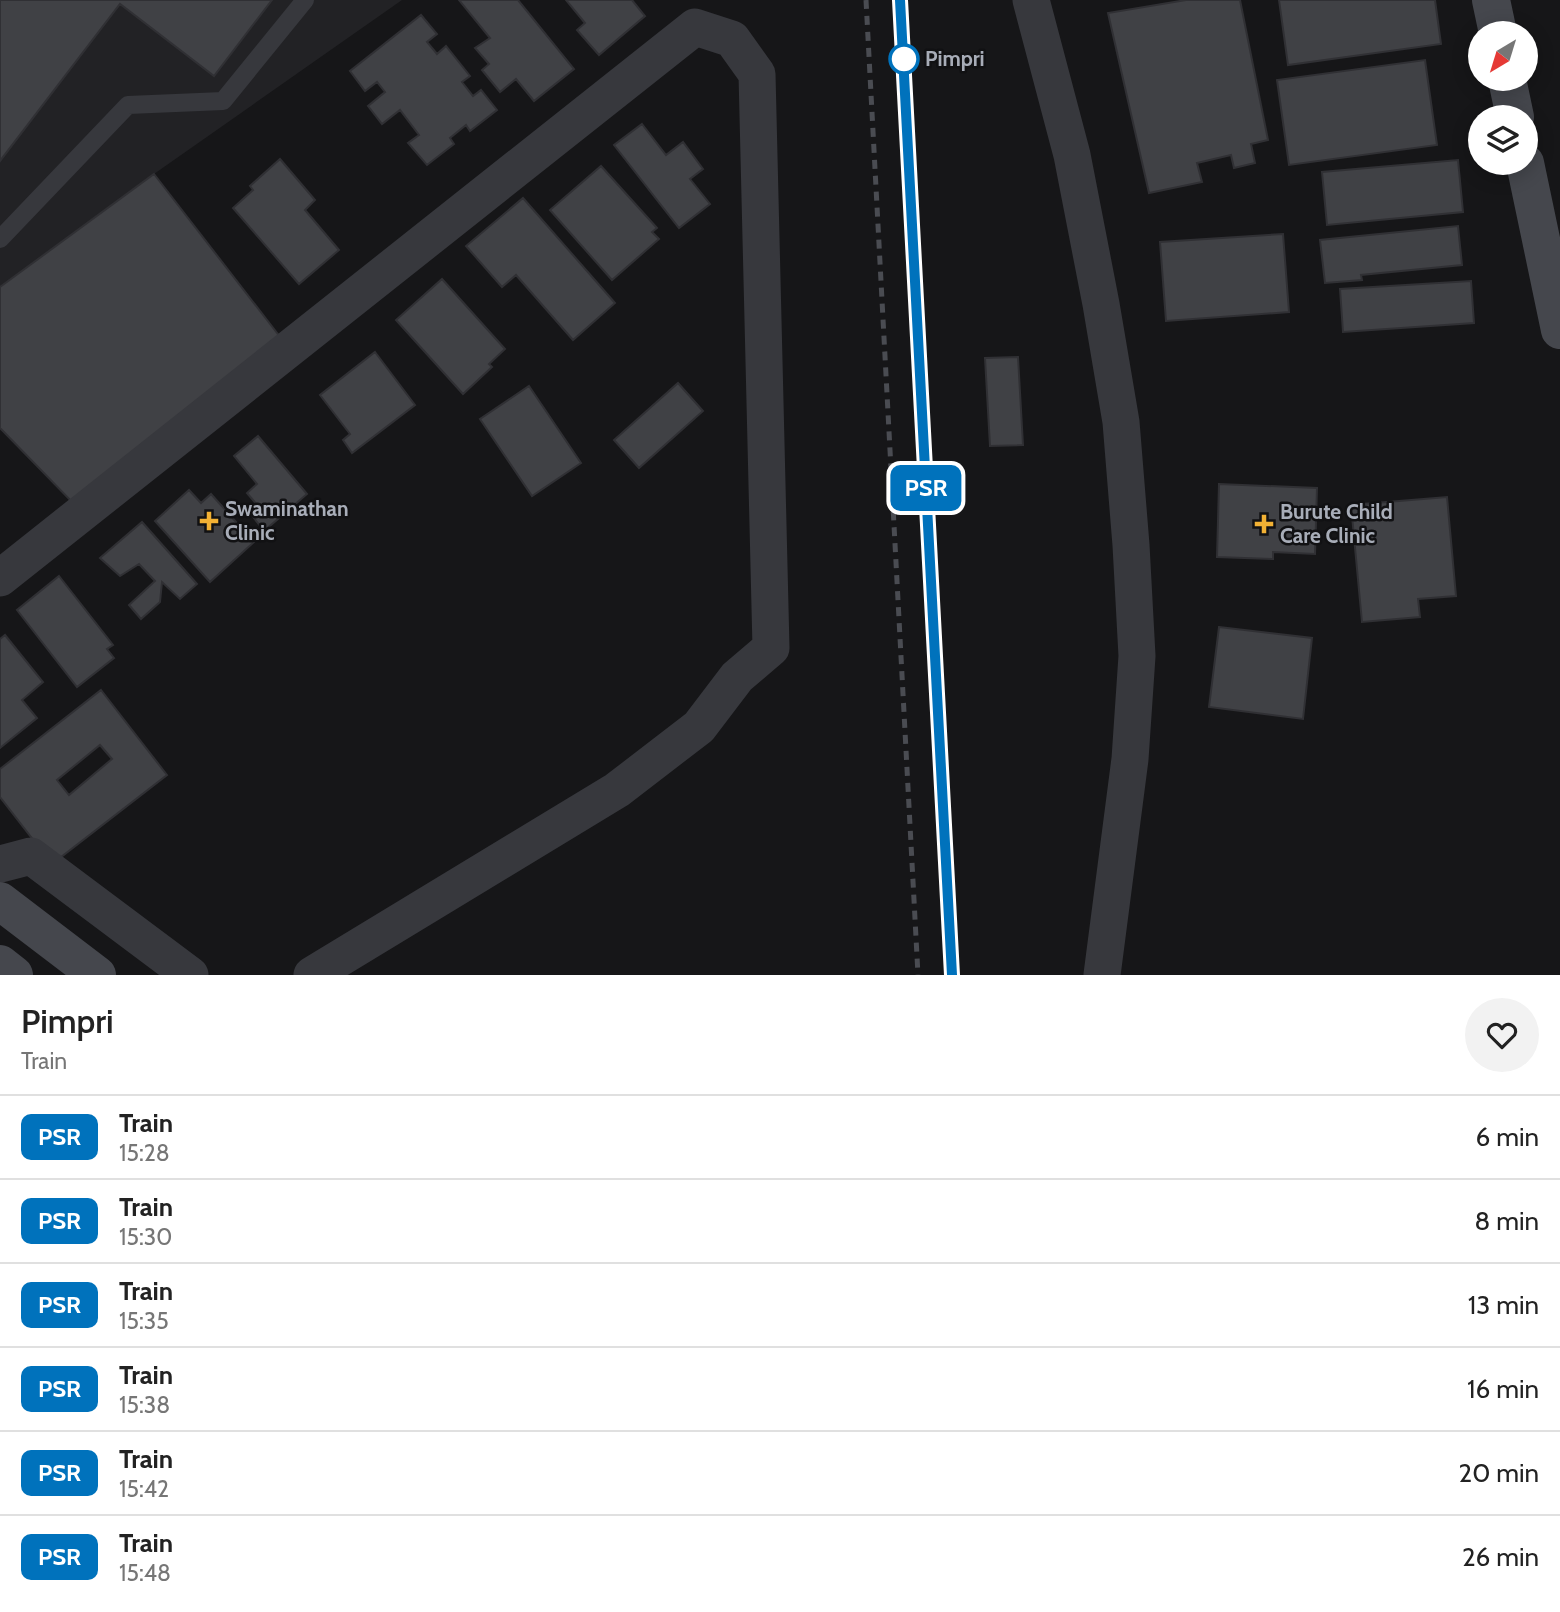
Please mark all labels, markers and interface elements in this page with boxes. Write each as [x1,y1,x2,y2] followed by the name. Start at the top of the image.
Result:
[1468,21,1538,91] north arrow
[1468,21,1538,175] map controls
[889,44,919,74] marker: Pimpri
[925,46,985,71] place label: Pimpri
[1468,105,1538,175] button: layers
[886,465,966,511] line badge: PSR
[904,473,948,502] text: PSR
[225,496,349,545] place label: Swaminathan Clinic
[1280,499,1393,548] place label: Burute Child Care Clinic
[199,511,219,531] marker: Swaminathan Clinic
[1254,514,1274,534] marker: Burute Child Care Clinic
[1465,998,1539,1072] button: heart
[21,1001,114,1041] text: Pimpri
[21,1047,67,1075] text: Train
[119,1107,173,1139] text: Train
[1476,1121,1539,1153] text: 6 min
[38,1122,81,1151] text: PSR
[119,1139,170,1167] text: 15:28
[119,1191,173,1223] text: Train
[1475,1205,1539,1237] text: 8 min
[38,1206,81,1235] text: PSR
[119,1223,172,1251] text: 15:30
[119,1275,173,1307] text: Train
[1468,1289,1539,1321] text: 13 min
[38,1290,81,1319] text: PSR
[119,1307,169,1335] text: 15:35
[119,1359,173,1391] text: Train
[1467,1373,1539,1405] text: 16 min
[38,1374,81,1403] text: PSR
[119,1391,170,1419] text: 15:38
[119,1443,173,1475] text: Train
[1459,1457,1539,1489] text: 20 min
[38,1458,81,1487] text: PSR
[119,1475,169,1503] text: 15:42
[119,1527,173,1559] text: Train
[1462,1541,1539,1573] text: 26 min
[38,1542,81,1571] text: PSR
[119,1559,171,1587] text: 15:48

